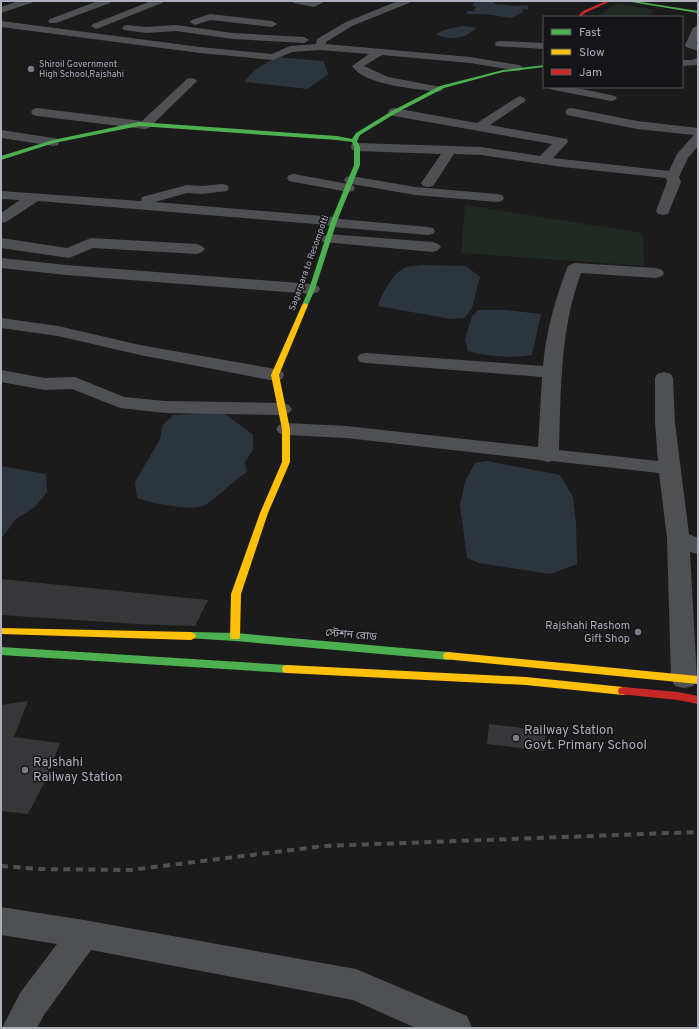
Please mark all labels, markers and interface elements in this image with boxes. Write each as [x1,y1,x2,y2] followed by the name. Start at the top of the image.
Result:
[543,16,683,88] legend
[579,25,601,41] text: Fast
[579,45,605,61] text: Slow
[39,59,124,80] place label: Shiroil Government High School,Rajshahi
[26,64,36,74] marker: Shiroil Government High School,Rajshahi
[579,65,602,81] text: Jam
[287,214,331,312] street label: Sagarpara to Resompotti
[545,619,630,646] place label: Rajshahi Rashom Gift Shop
[325,626,378,644] street label: স্টেশন রোড
[633,627,643,637] marker: Rajshahi Rashom Gift Shop
[524,723,647,754] place label: Railway Station Govt. Primary School
[511,733,521,743] marker: Railway Station Govt. Primary School
[33,755,123,786] place label: Rajshahi Railway Station
[20,765,30,775] marker: Rajshahi Railway Station

